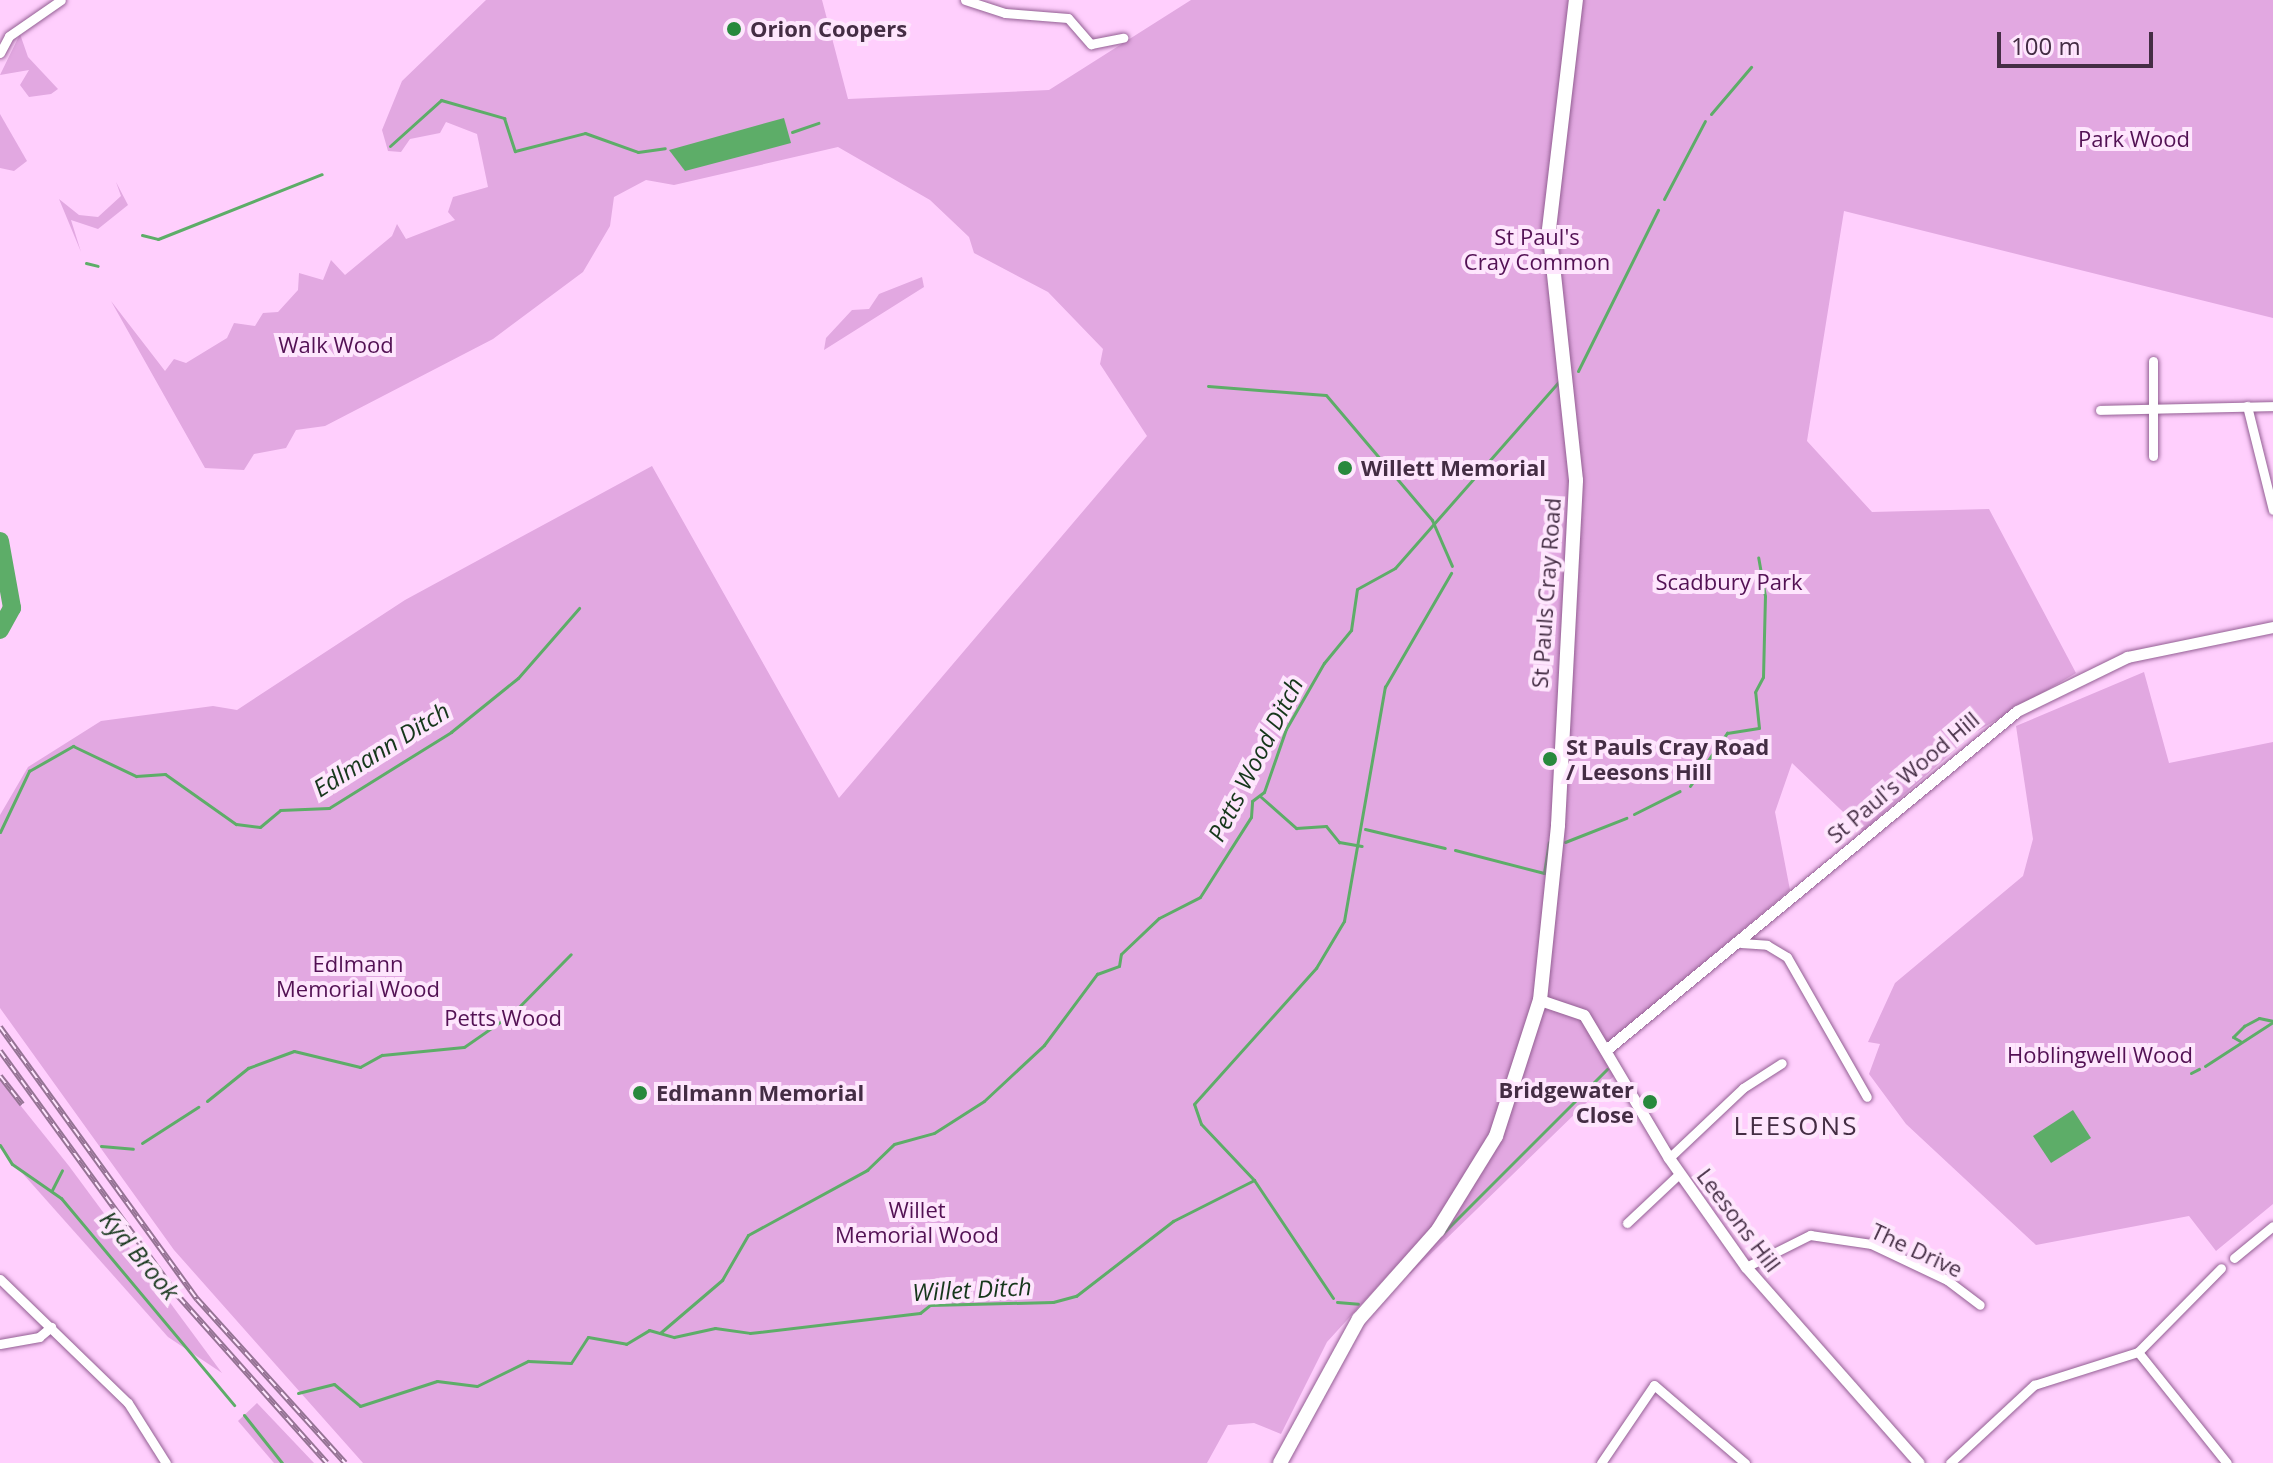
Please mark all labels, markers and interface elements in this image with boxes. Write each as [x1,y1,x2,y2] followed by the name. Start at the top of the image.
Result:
[750,16,907,42] place label: Orion Coopers
[2001,16,2157,66] scale bar
[725,20,743,38] marker: Orion Coopers
[2011,29,2081,62] text: 100 m
[2078,126,2190,152] park label: Park Wood
[1464,223,1610,274] park label: St Paul's Cray Common
[278,332,394,358] park label: Walk Wood
[1361,455,1546,481] place label: Willett Memorial
[1336,459,1354,477] marker: Willett Memorial
[1526,497,1566,689] street label: St Pauls Cray Road
[1656,569,1802,595] park label: Scadbury Park
[1201,672,1309,846] water label: Petts Wood Ditch
[307,696,455,802] water label: Edlmann Ditch
[1822,706,1984,848] street label: St Paul's Wood Hill
[1566,733,1769,784] place label: St Pauls Cray Road / Leesons Hill
[1541,750,1559,768] marker: St Pauls Cray Road / Leesons Hill
[276,950,440,1002] park label: Edlmann Memorial Wood
[444,1005,562,1031] park label: Petts Wood
[2007,1042,2193,1068] park label: Hoblingwell Wood
[1499,1076,1634,1128] place label: Bridgewater Close
[656,1080,864,1106] place label: Edlmann Memorial
[631,1084,649,1102] marker: Edlmann Memorial
[1641,1093,1659,1111] marker: Bridgewater Close
[1734,1110,1858,1142] district label: LEESONS
[1692,1163,1786,1277] street label: Leesons Hill
[835,1196,999,1248] park label: Willet Memorial Wood
[95,1205,185,1305] water label: Kyd Brook
[1867,1217,1967,1283] street label: The Drive
[912,1271,1032,1307] water label: Willet Ditch

